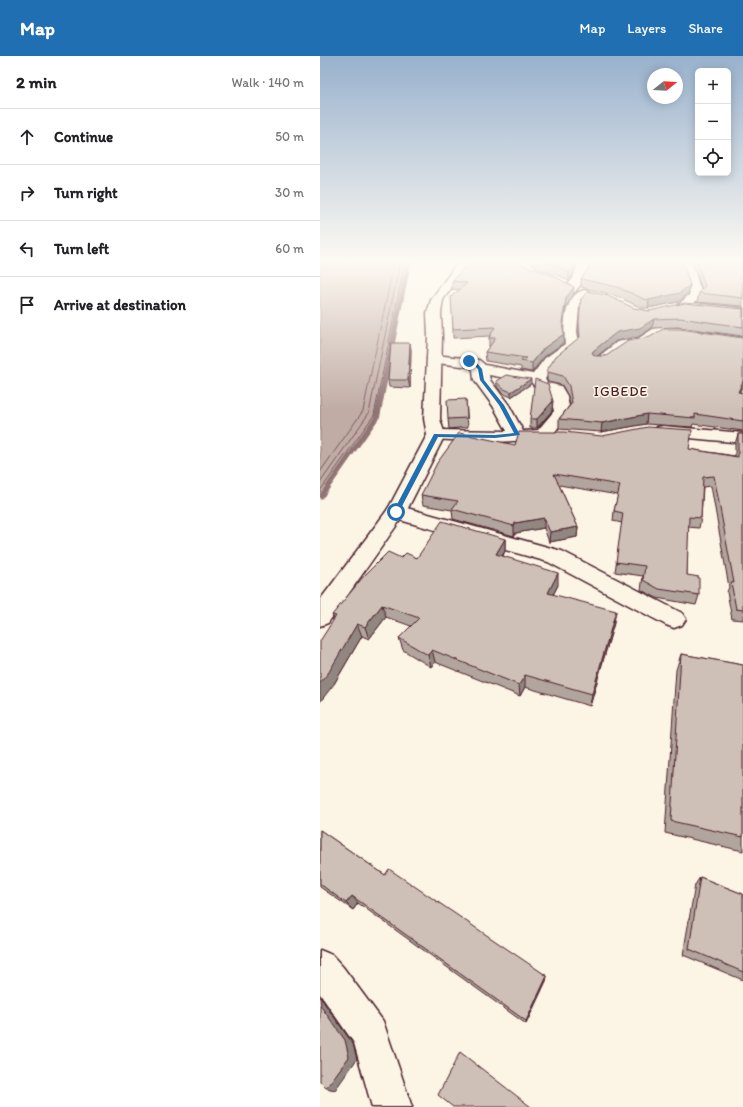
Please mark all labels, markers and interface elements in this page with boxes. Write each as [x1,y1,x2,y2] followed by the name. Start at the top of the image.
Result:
[20,17,55,40] text: Map
[580,20,605,37] text: Map
[627,20,666,37] text: Layers
[688,20,723,37] text: Share
[647,68,683,104] north arrow
[695,68,731,176] map controls
[695,68,731,104] button: +
[16,72,56,92] text: 2 min
[232,75,304,90] text: Walk · 140 m
[695,104,731,140] button: −
[16,126,38,148] icon: ahead
[54,128,113,146] text: Continue
[275,129,304,144] text: 50 m
[695,140,731,176] button: locate
[16,182,38,204] icon: right
[54,184,118,202] text: Turn right
[275,185,304,200] text: 30 m
[16,238,38,260] icon: left
[54,240,109,258] text: Turn left
[275,241,304,256] text: 60 m
[16,294,38,316] icon: arrive
[54,296,186,314] text: Arrive at destination
[460,352,478,370] route end
[594,383,648,400] district label: IGBEDE
[387,503,405,521] route start

